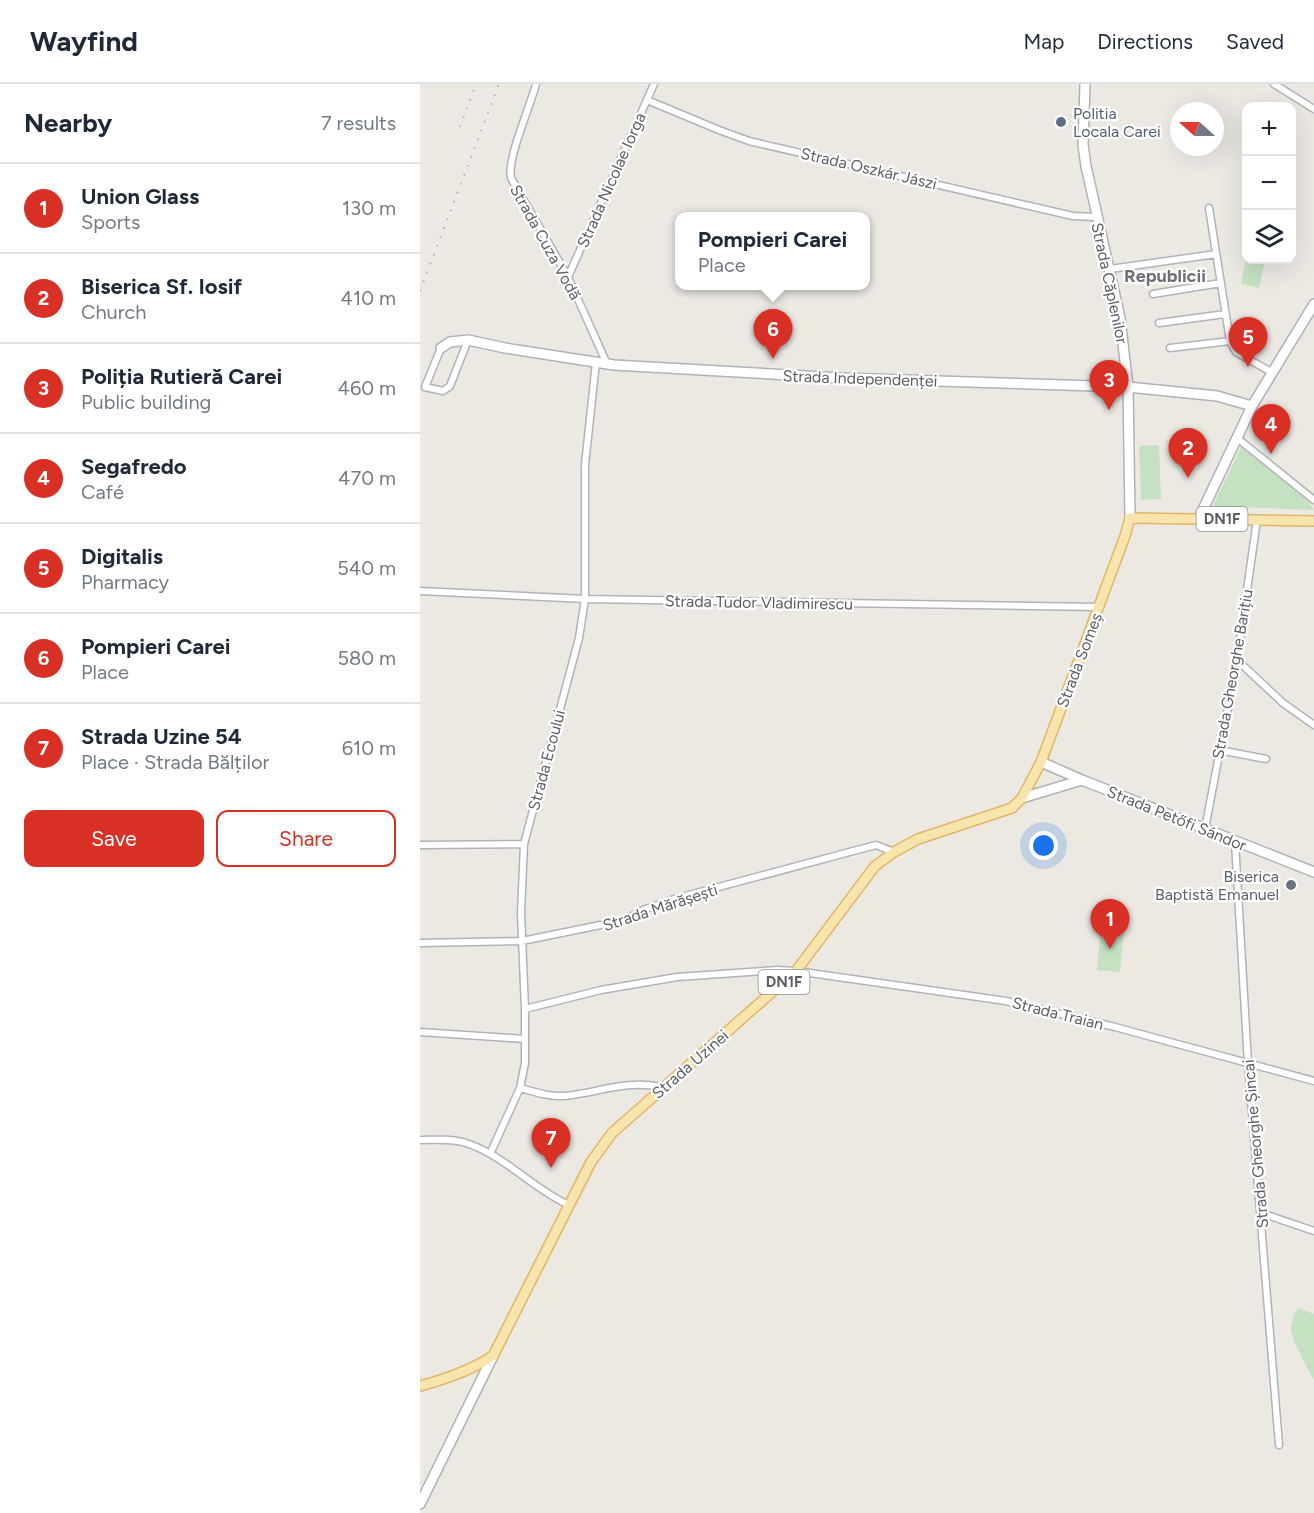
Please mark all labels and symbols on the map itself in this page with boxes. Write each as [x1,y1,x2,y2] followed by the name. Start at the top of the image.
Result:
[1170,102,1224,156] north arrow
[1073,104,1161,141] place label: Politia Locala Carei
[573,110,650,251] street label: Strada Nicolae Iorga
[1054,115,1068,129] marker: Politia Locala Carei
[799,144,939,193] street label: Strada Oszkár Jászi
[506,181,585,303] street label: Strada Cuza Vodă
[1087,221,1132,346] street label: Strada Căplenilor
[1124,265,1206,287] district label: Republicii
[754,310,792,359] pin: 6
[1228,318,1268,367] pin: 5
[1090,360,1128,410] pin: 3
[782,366,938,391] street label: Strada Independenței
[1252,404,1290,454] pin: 4
[1168,428,1208,478] pin: 2
[1196,507,1248,531] road number: DN1F
[1208,588,1257,761] street label: Strada Gheorghe Barițiu
[665,591,853,614] street label: Strada Tudor Vladimirescu
[1053,610,1106,710] street label: Strada Someș
[524,708,569,813] street label: Strada Ecoului
[1104,782,1250,855] street label: Strada Petőfi Sándor
[1029,831,1058,860] your location
[1155,867,1279,904] place label: Biserica Baptistă Emanuel
[1284,878,1298,892] marker: Biserica Baptistă Emanuel
[600,880,720,935] street label: Strada Mărășești
[1090,900,1130,949] pin: 1
[758,970,809,994] road number: DN1F
[1010,993,1106,1034] street label: Strada Traian
[648,1026,732,1103] street label: Strada Uzinei
[1239,1059,1272,1229] street label: Strada Gheorghe Șincai
[532,1118,570,1168] pin: 7

